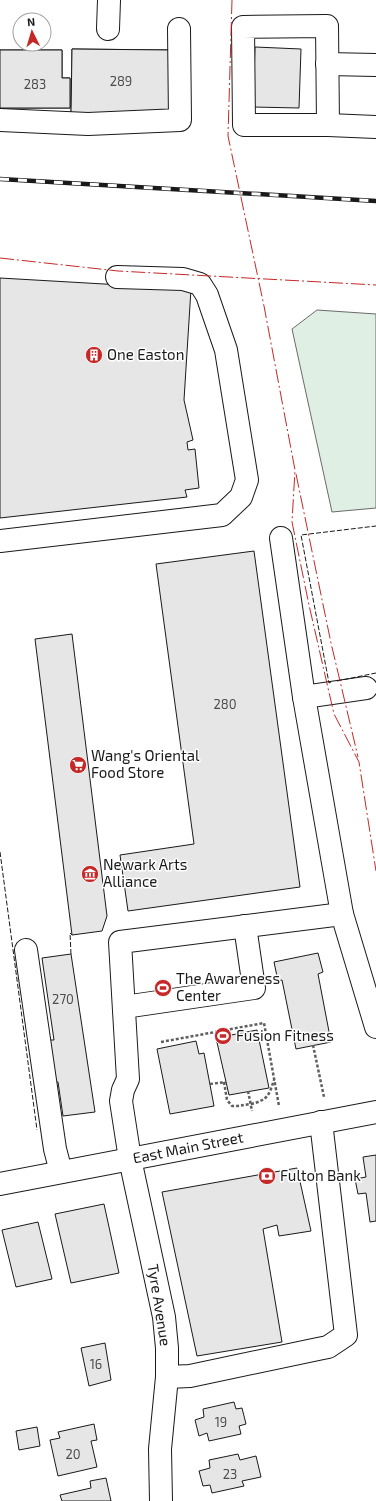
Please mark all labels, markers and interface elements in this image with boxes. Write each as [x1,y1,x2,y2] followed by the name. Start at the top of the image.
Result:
[12,12,52,52] north arrow
[27,15,36,28] text: N
[110,73,132,89] house number: 289
[24,76,46,92] house number: 283
[84,345,104,365] building icon: One Easton
[107,345,184,363] place label: One Easton
[213,696,237,712] house number: 280
[91,746,200,781] place label: Wang's Oriental Food Store
[68,755,88,775] supermarket icon: Wang's Oriental Food Store
[103,855,187,890] place label: Newark Arts Alliance
[80,864,100,884] museum icon: Newark Arts Alliance
[176,969,280,1004] place label: The Awareness Center
[153,978,173,998] sports icon: The Awareness Center
[52,991,74,1007] house number: 270
[213,1026,233,1046] sports icon: Fusion Fitness
[236,1026,334,1044] place label: Fusion Fitness
[131,1127,245,1167] street label: East Main Street
[257,1166,277,1186] bank icon: Fulton Bank
[280,1166,361,1184] place label: Fulton Bank
[145,1263,175,1347] street label: Tyre Avenue
[90,1356,102,1372] house number: 16
[215,1414,227,1430] house number: 19
[65,1446,81,1462] house number: 20
[223,1466,237,1482] house number: 23

